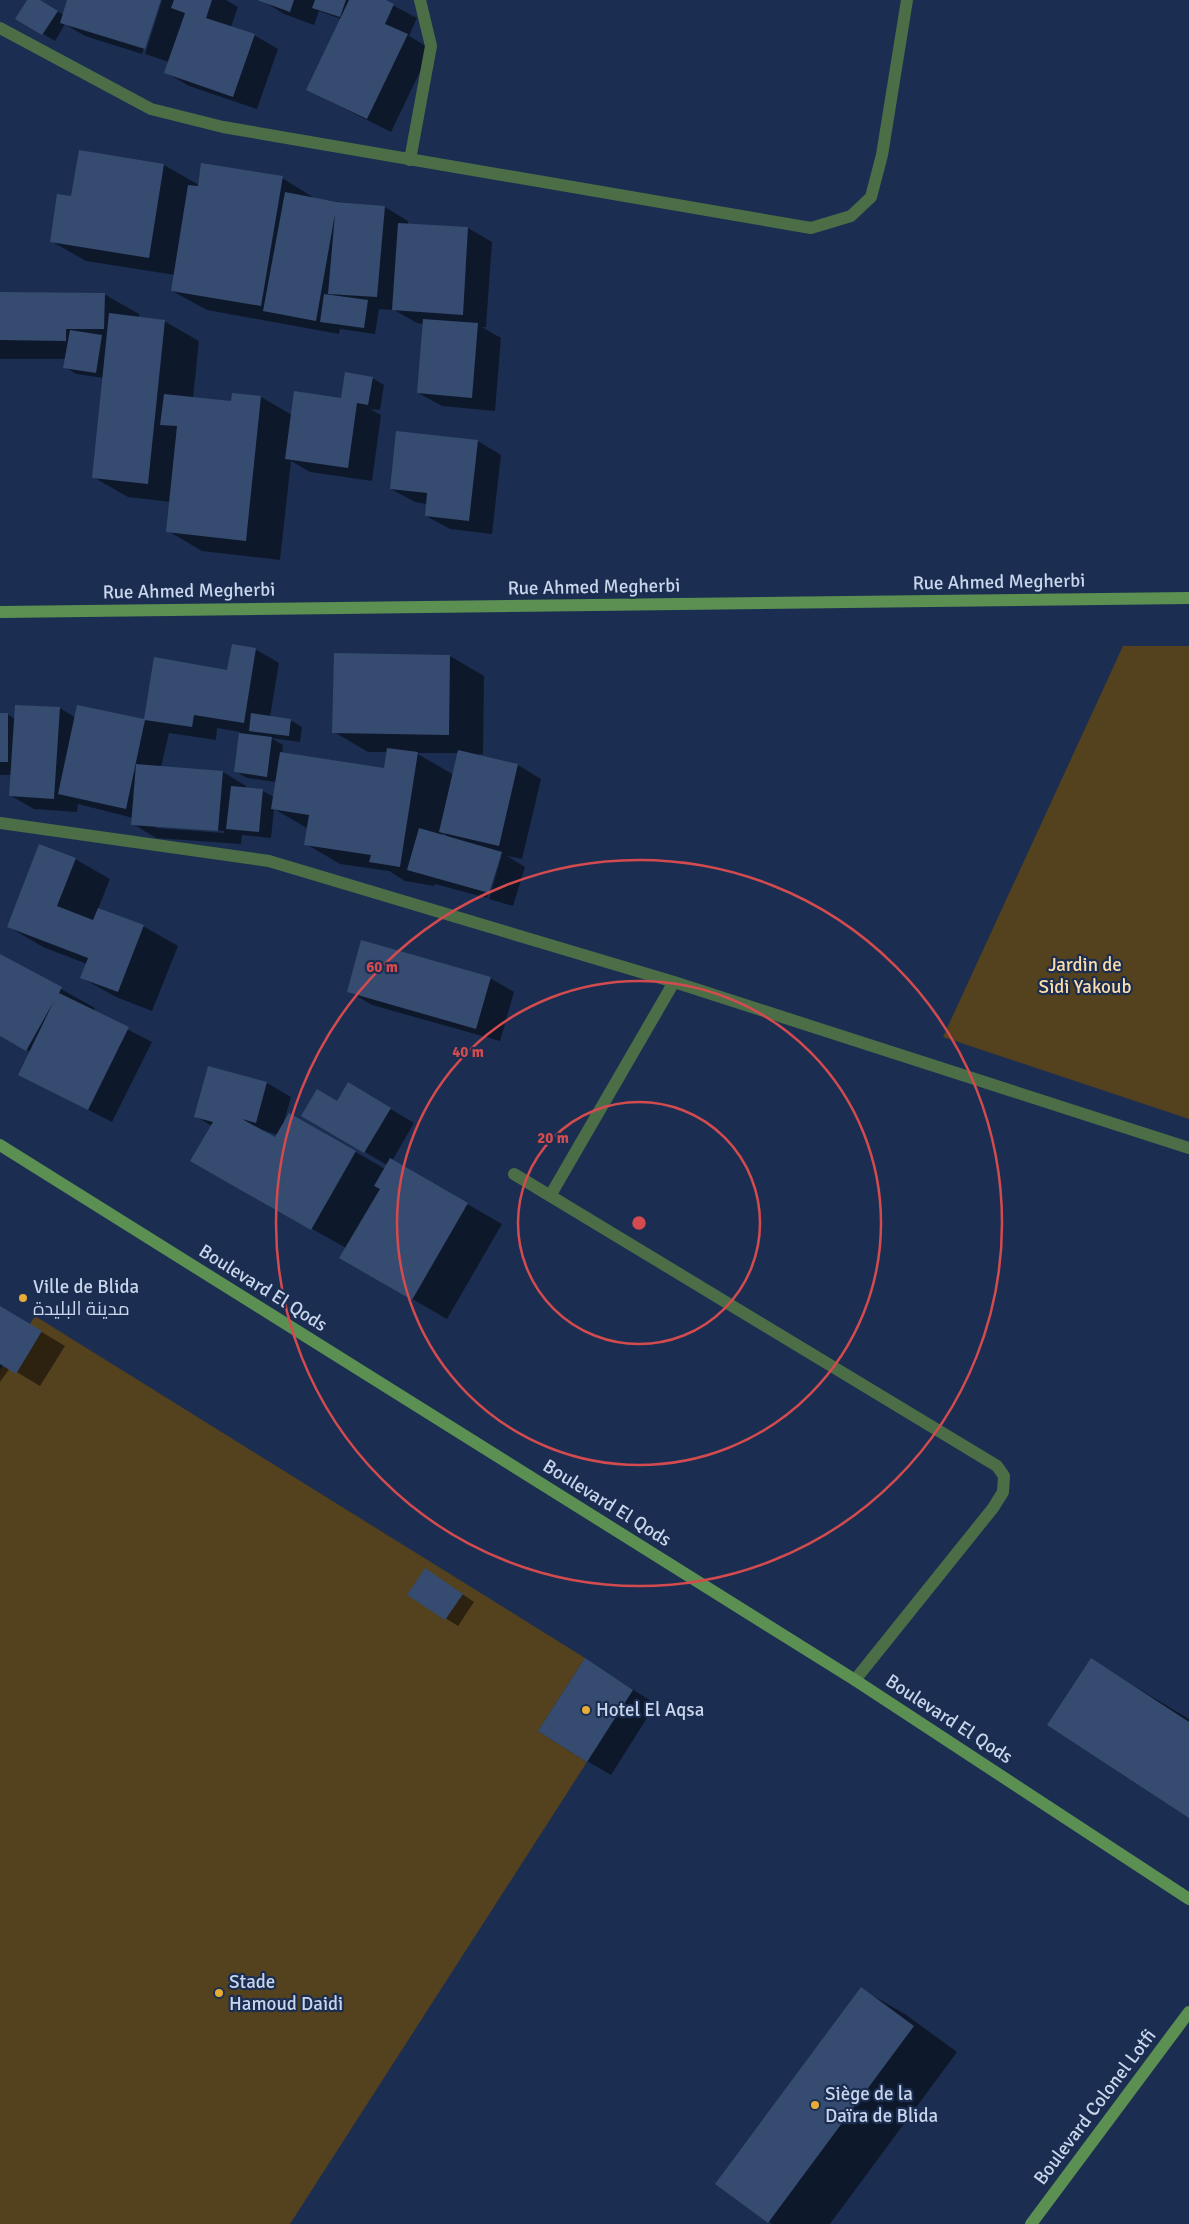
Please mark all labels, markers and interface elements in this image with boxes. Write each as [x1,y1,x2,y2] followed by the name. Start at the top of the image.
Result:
[912,568,1086,596] street label: Rue Ahmed Megherbi
[507,573,681,601] street label: Rue Ahmed Megherbi
[102,577,276,605] street label: Rue Ahmed Megherbi
[1039,953,1131,999] park label: Jardin de Sidi Yakoub
[366,958,398,976] text: 60 m
[452,1043,484,1061] text: 40 m
[537,1129,569,1147] text: 20 m
[630,1214,648,1232] centre of rings
[194,1239,332,1337] street label: Boulevard El Qods
[33,1275,139,1321] place label: Ville de Blida مدينة البليدة
[17,1292,29,1304] marker: Ville de Blida مدينة البليدة
[538,1454,676,1552] street label: Boulevard El Qods
[881,1669,1017,1769] street label: Boulevard El Qods
[596,1698,704,1722] place label: Hotel El Aqsa
[580,1704,592,1716] marker: Hotel El Aqsa
[229,1970,343,2016] place label: Stade Hamoud Daidi
[213,1987,225,1999] marker: Stade Hamoud Daidi
[1029,2024,1161,2190] street label: Boulevard Colonel Lotfi
[825,2082,938,2128] place label: Siège de la Daïra de Blida
[809,2099,821,2111] marker: Siège de la Daïra de Blida

